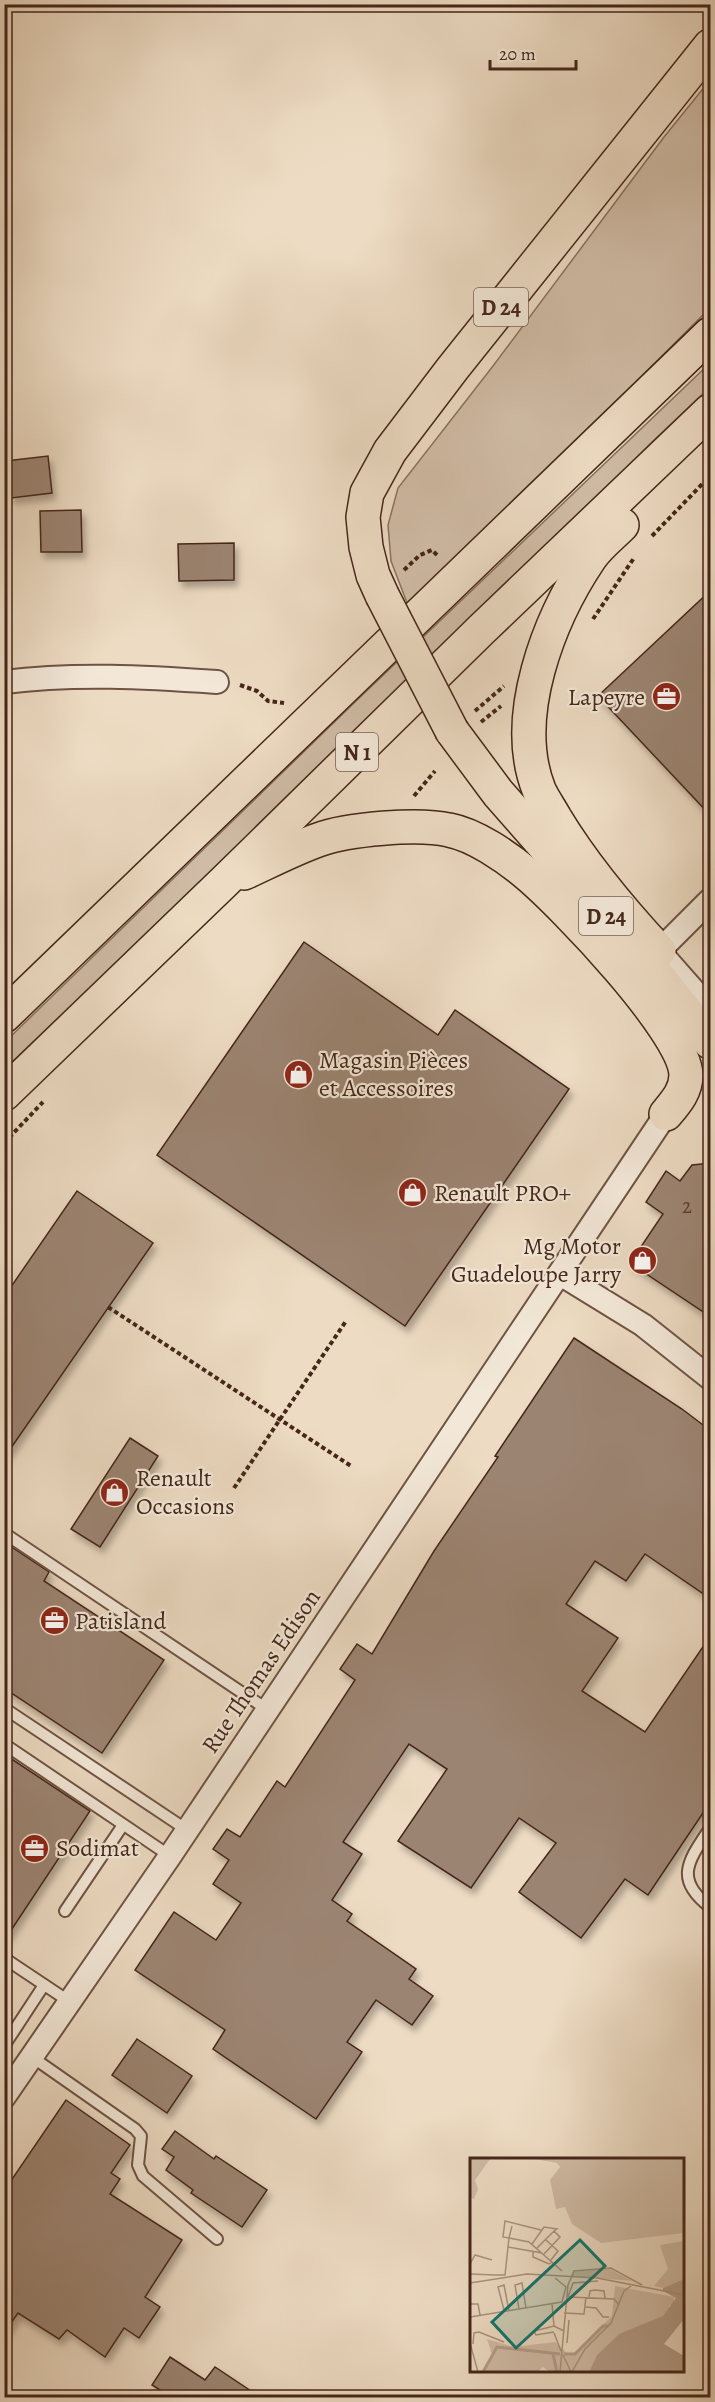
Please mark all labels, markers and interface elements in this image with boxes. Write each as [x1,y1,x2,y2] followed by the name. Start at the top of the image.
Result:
[490,33,576,71] scale bar
[499,42,536,66] text: 20 m
[474,288,528,326] road number: D 24
[568,681,645,713] place label: Lapeyre
[650,681,682,713] office icon: Lapeyre
[336,733,378,771] road number: N 1
[579,897,633,935] road number: D 24
[319,1044,468,1104] place label: Magasin Pièces et Accessoires
[282,1058,314,1090] shop icon: Magasin Pièces et Accessoires
[397,1177,429,1209] shop icon: Renault PRO+
[434,1177,571,1209] place label: Renault PRO+
[682,1192,692,1220] house number: 2
[451,1230,621,1290] place label: Mg Motor Guadeloupe Jarry
[626,1244,658,1276] shop icon: Mg Motor Guadeloupe Jarry
[136,1462,235,1522] place label: Renault Occasions
[99,1476,131,1508] shop icon: Renault Occasions
[194,1583,328,1759] street label: Rue Thomas Edison
[38,1605,70,1637] office icon: Patisland
[75,1605,166,1637] place label: Patisland
[19,1832,51,1864] office icon: Sodimat
[56,1832,139,1864] place label: Sodimat
[470,2158,685,2372] inset map

